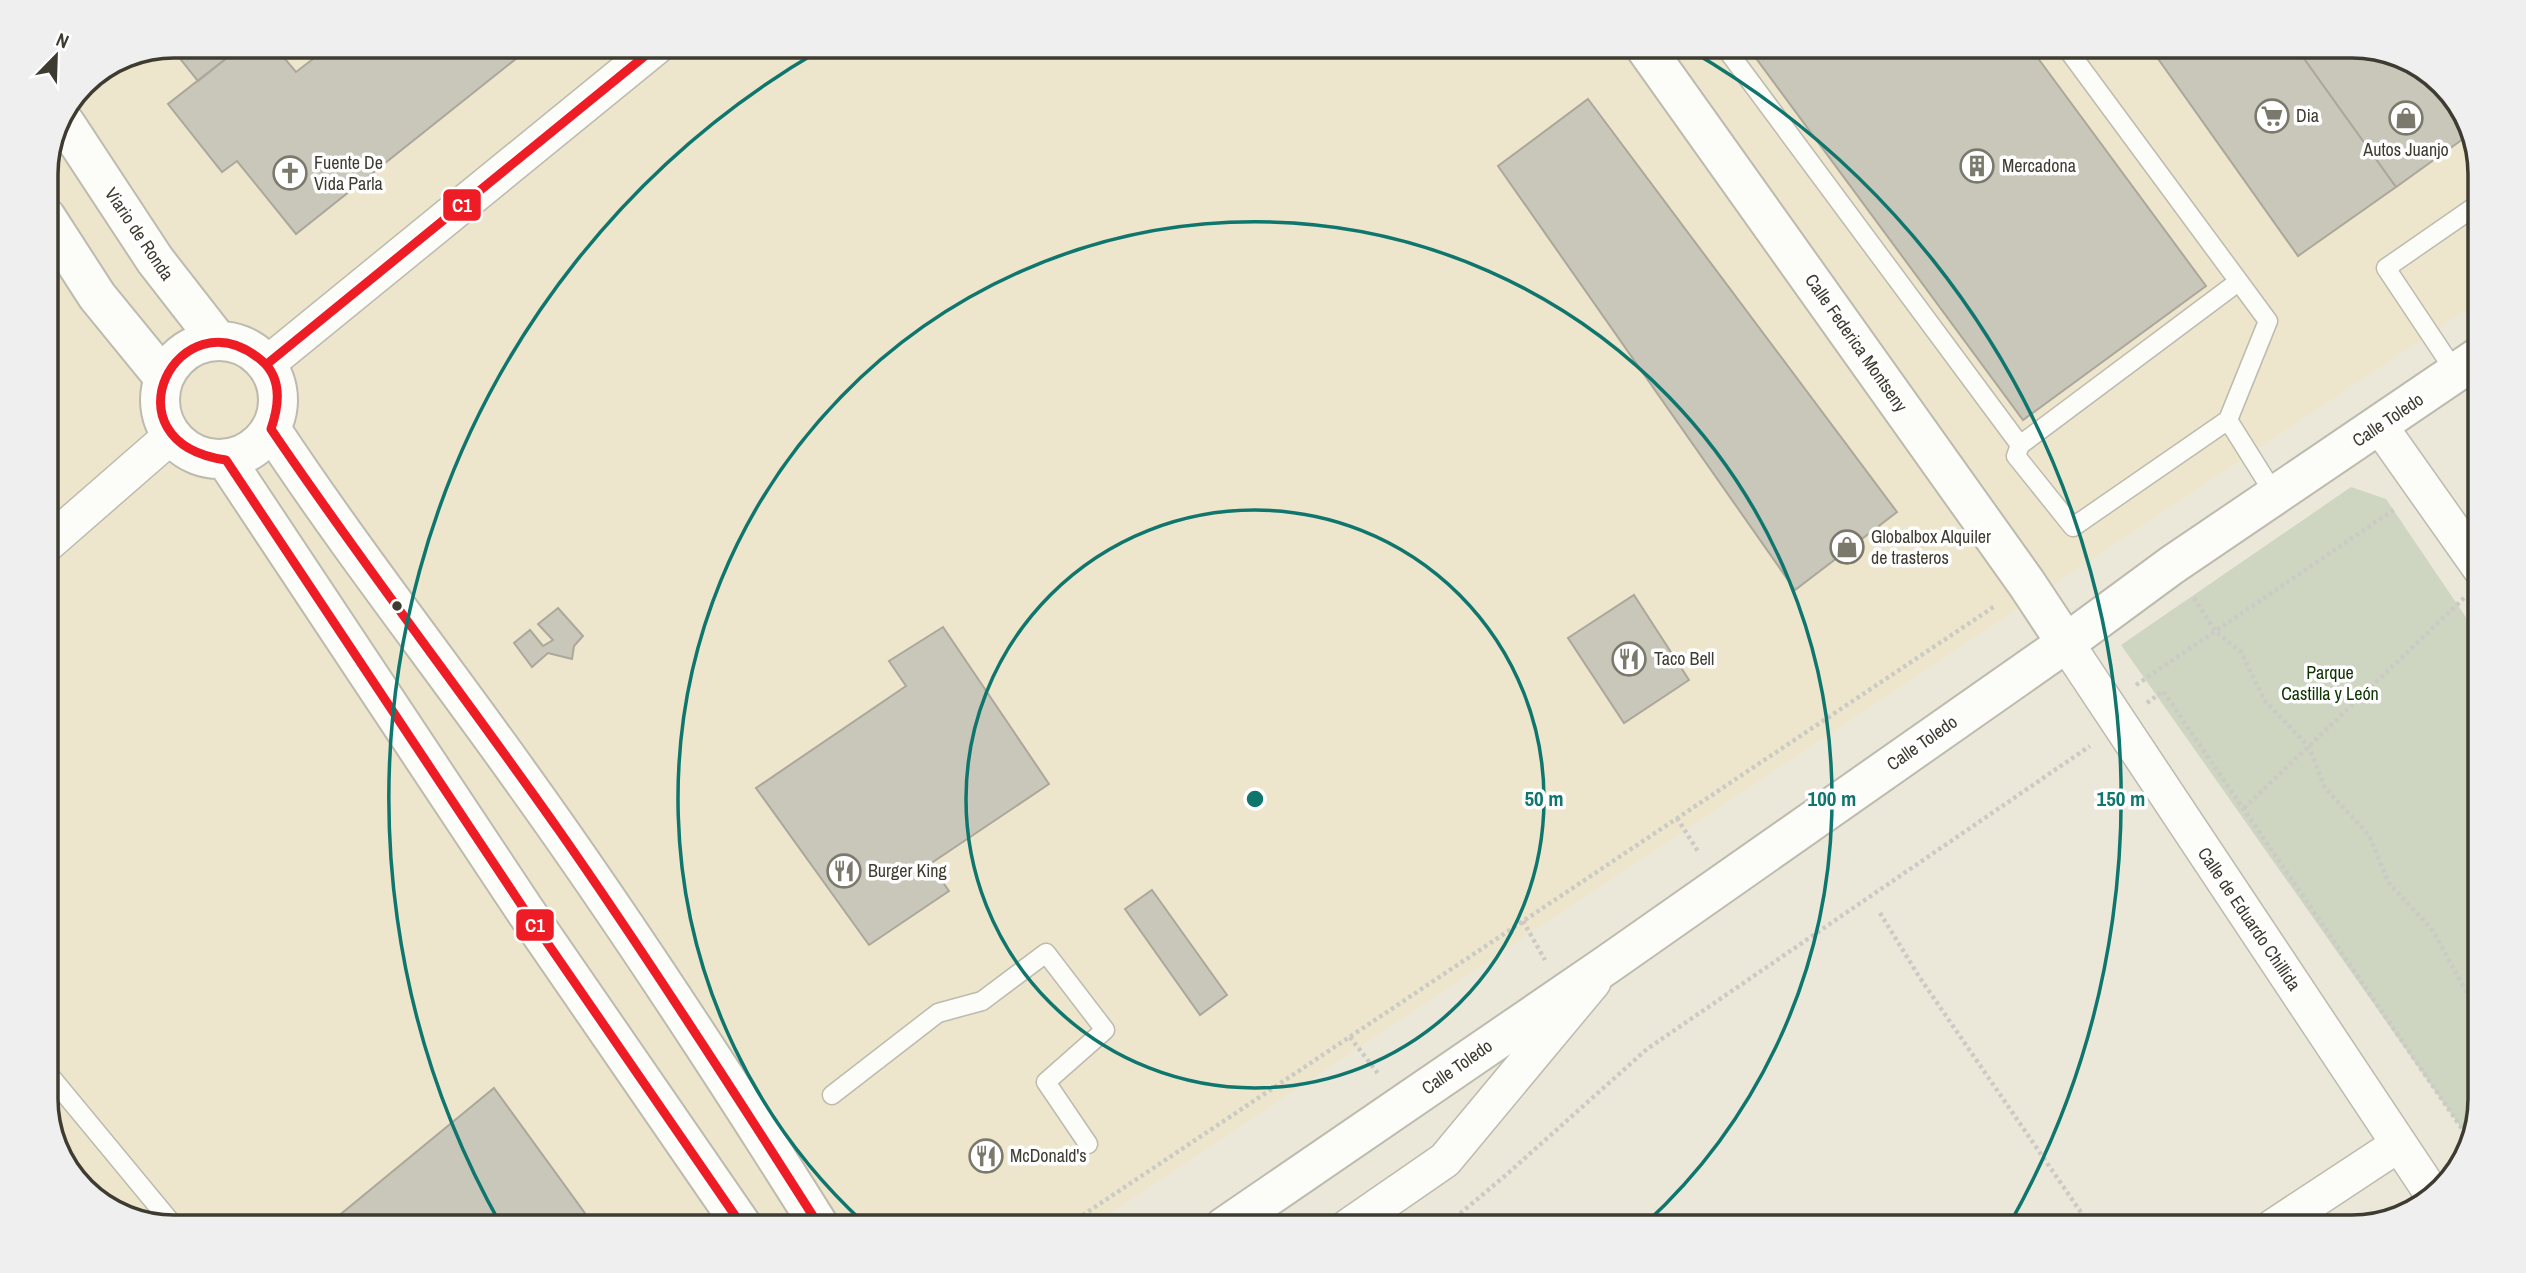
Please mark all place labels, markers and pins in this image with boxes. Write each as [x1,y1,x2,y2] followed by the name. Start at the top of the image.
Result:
[2253,97,2291,135] supermarket icon: Dia
[2387,99,2425,137] shop icon: Autos Juanjo
[2296,103,2319,128] place label: Dia
[2362,137,2449,162] place label: Autos Juanjo
[1958,147,1996,185] building icon: Mercadona
[314,150,383,196] place label: Fuente De Vida Parla
[2002,153,2076,178] place label: Mercadona
[271,154,309,192] church icon: Fuente De Vida Parla
[1871,524,1991,570] place label: Globalbox Alquiler de trasteros
[1828,528,1866,566] shop icon: Globalbox Alquiler de trasteros
[390,599,404,613] unlabelled marker
[1610,640,1648,678] restaurant icon: Taco Bell
[1654,646,1714,671] place label: Taco Bell
[1243,787,1267,811] centre of rings
[825,852,863,890] restaurant icon: Burger King
[868,858,948,883] place label: Burger King
[967,1137,1005,1175] restaurant icon: McDonald's
[1010,1143,1087,1168] place label: McDonald's

